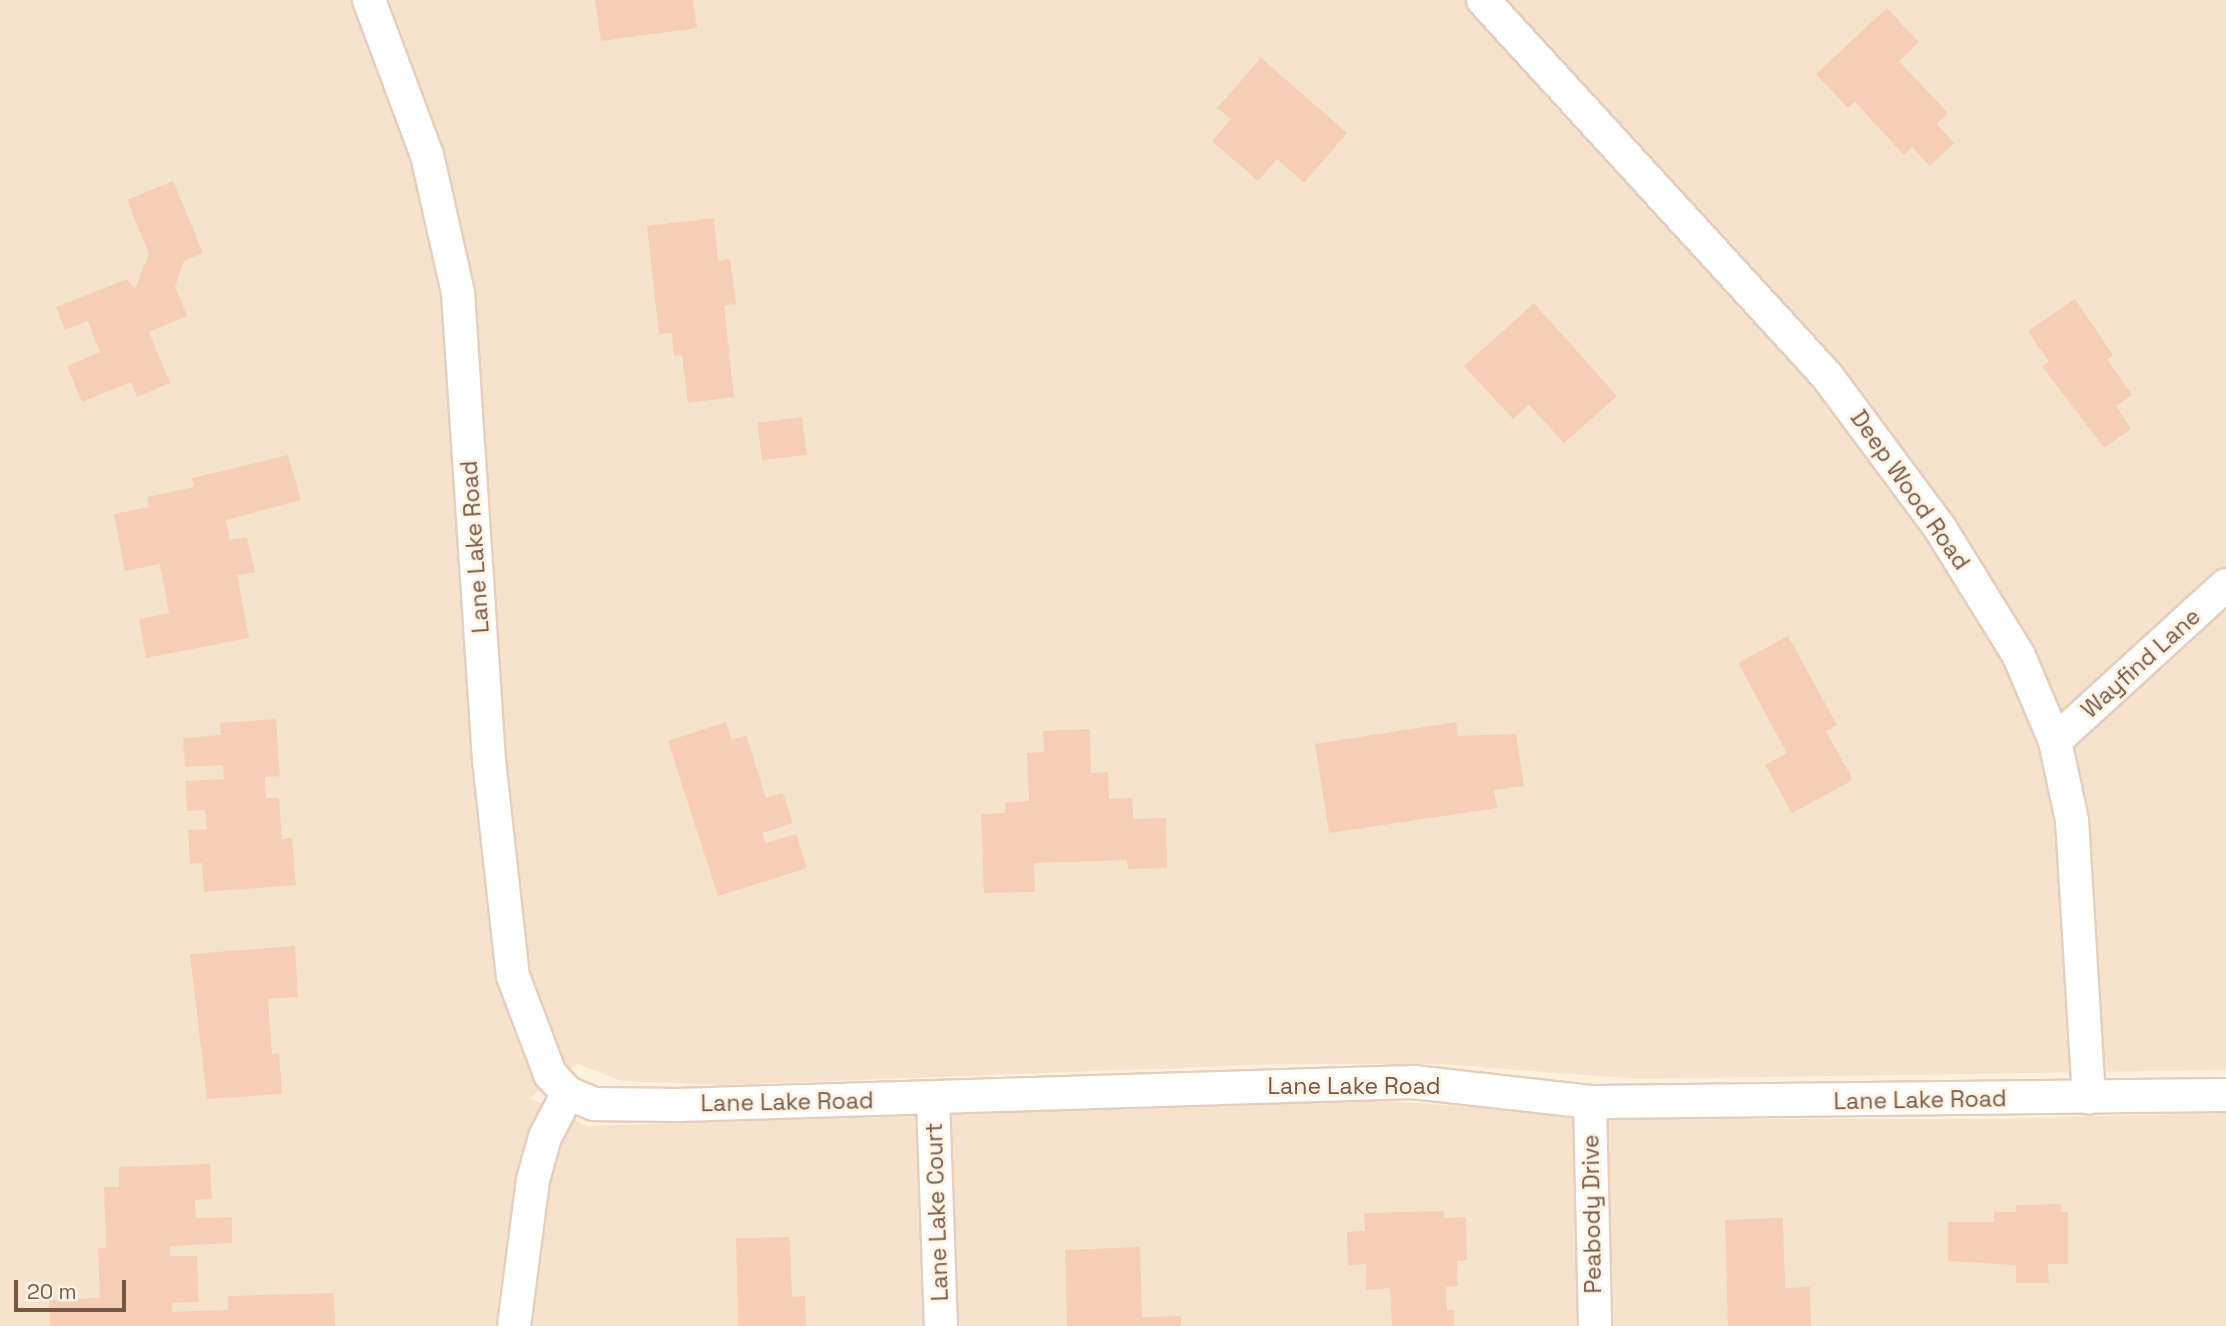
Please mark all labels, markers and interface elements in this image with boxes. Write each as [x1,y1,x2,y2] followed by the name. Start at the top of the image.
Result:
[1845,405,1975,575] street label: Deep Wood Road
[455,460,495,634] street label: Lane Lake Road
[2076,602,2206,724] street label: Wayfind Lane
[1268,1072,1440,1100] street label: Lane Lake Road
[1833,1085,2007,1115] street label: Lane Lake Road
[700,1087,874,1117] street label: Lane Lake Road
[920,1122,954,1302] street label: Lane Lake Court
[1577,1134,1607,1294] street label: Peabody Drive
[18,1266,130,1310] scale bar
[27,1278,77,1305] text: 20 m

